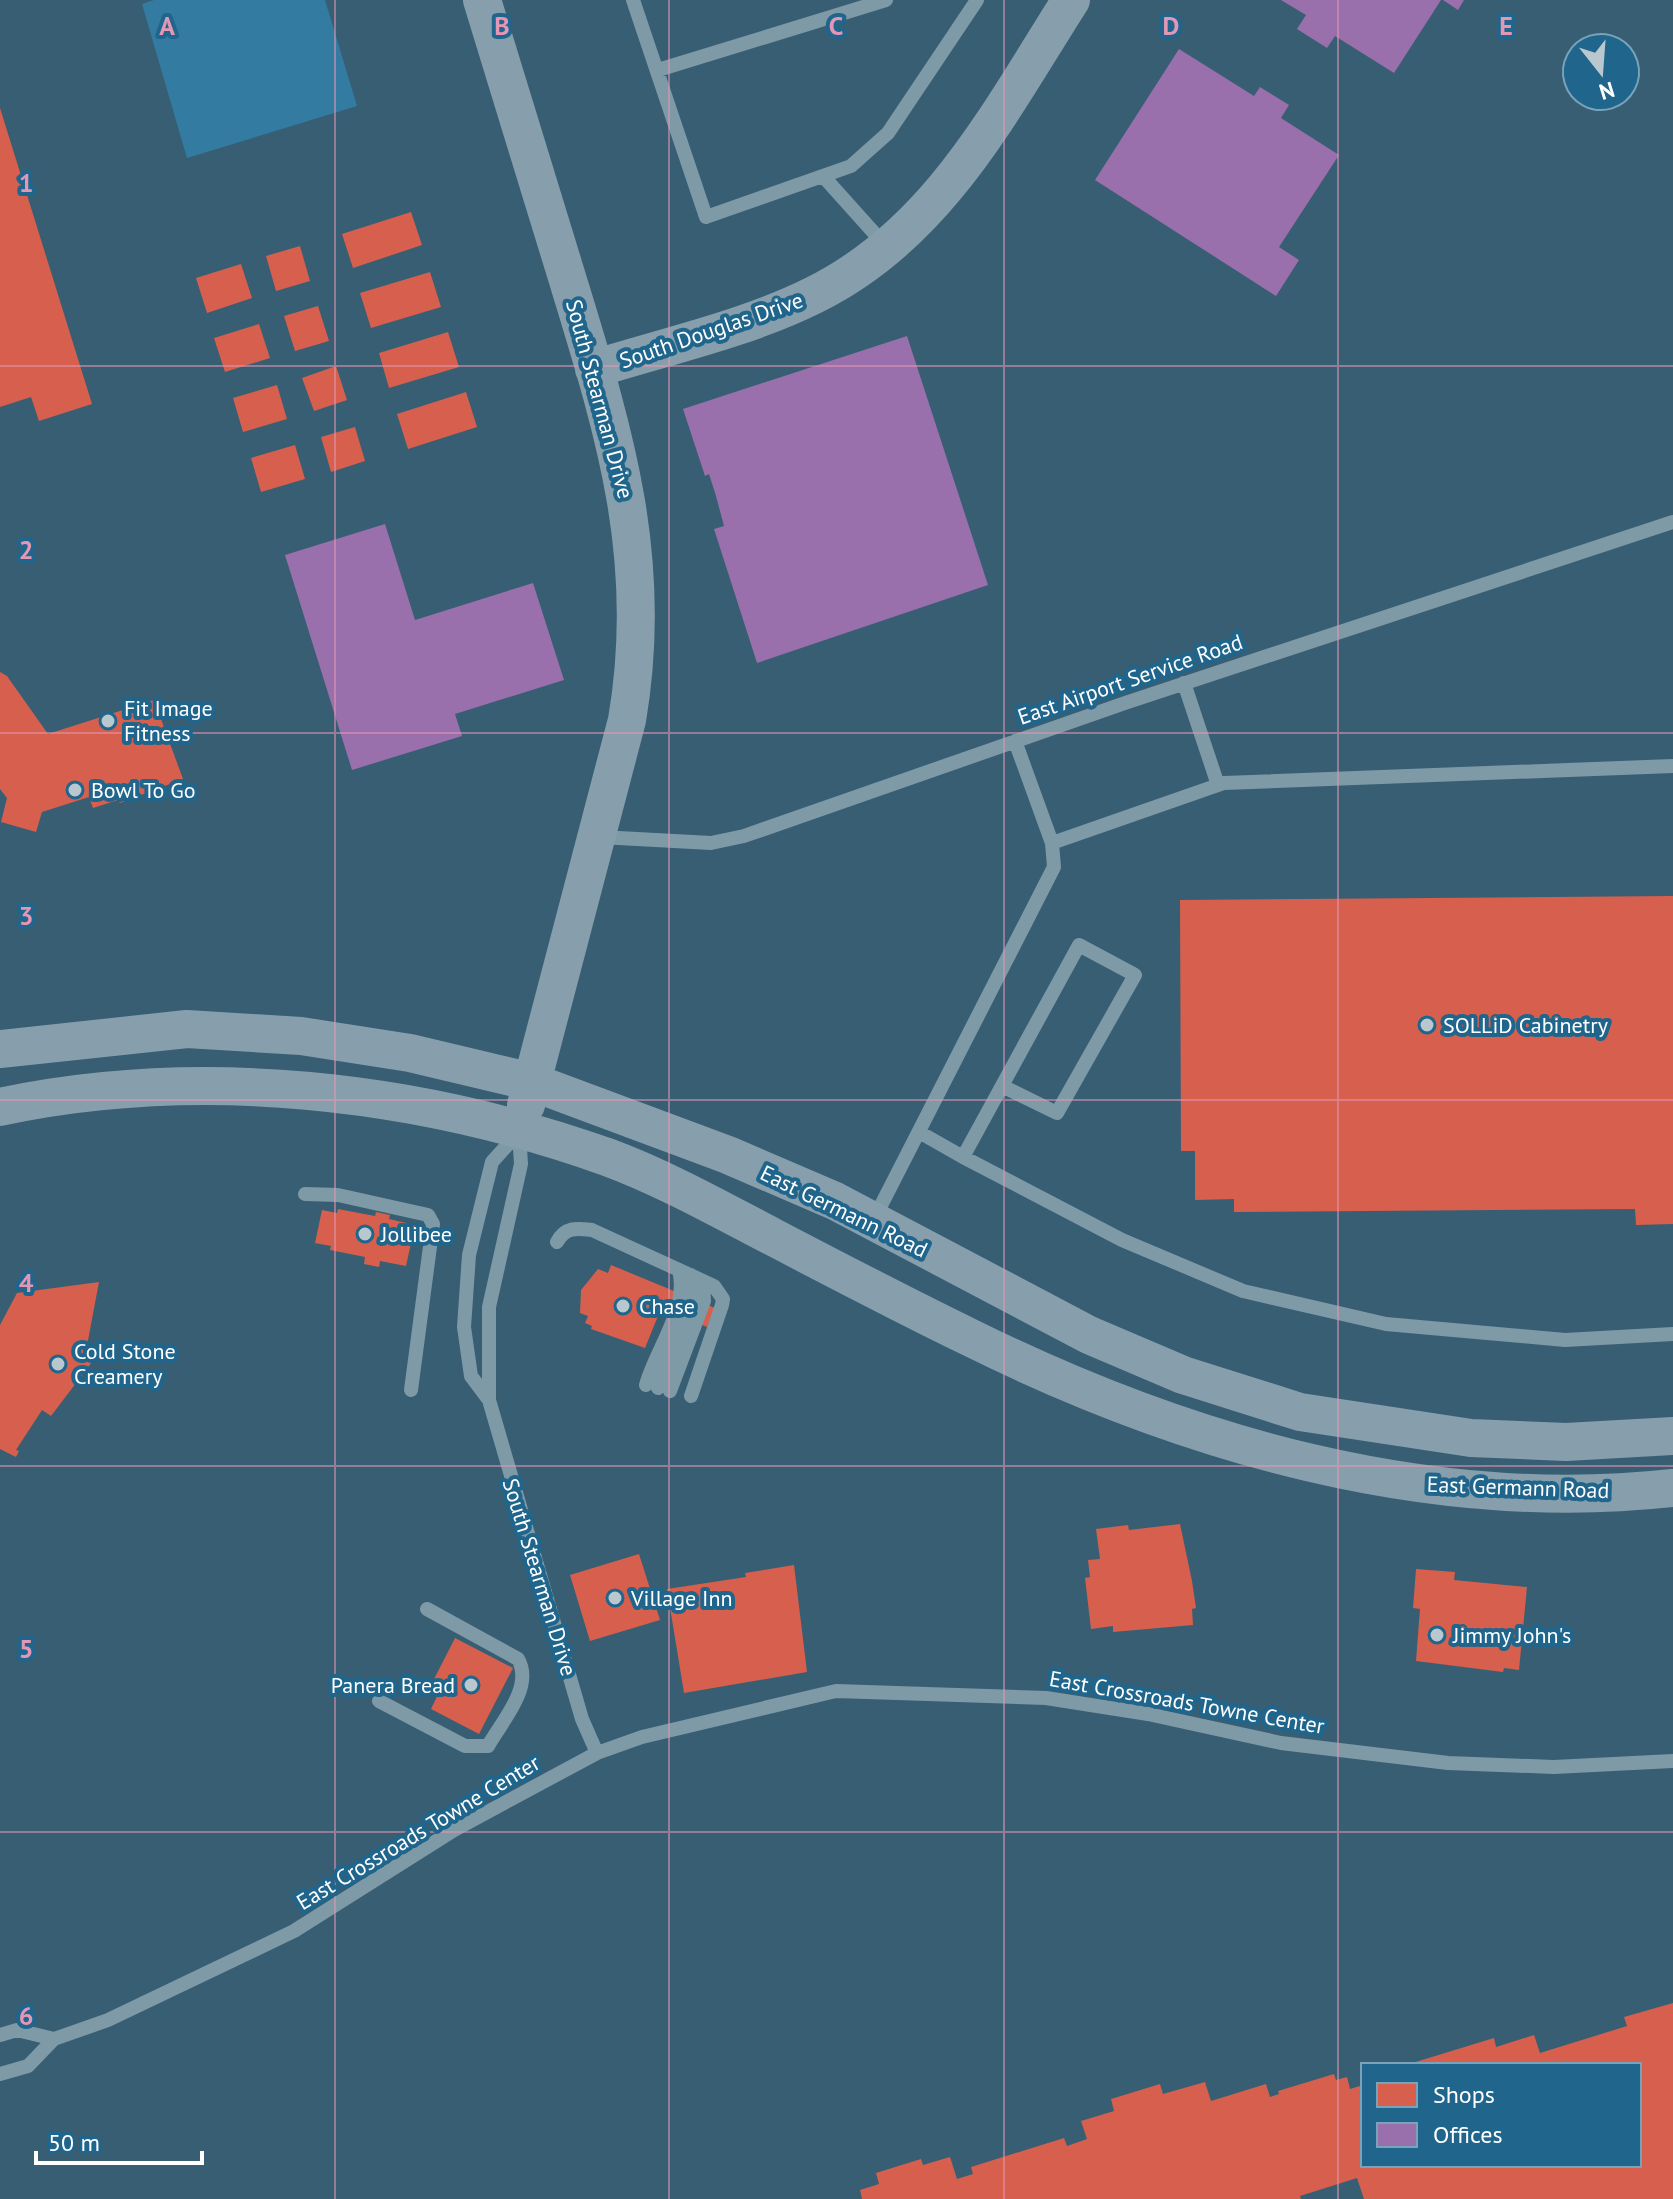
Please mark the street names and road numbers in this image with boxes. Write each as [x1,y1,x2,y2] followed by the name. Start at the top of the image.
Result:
[616,285,806,375] street label: South Douglas Drive
[560,296,640,502] street label: South Stearman Drive
[1014,627,1246,731] street label: East Airport Service Road
[756,1158,932,1264] street label: East Germann Road
[1426,1470,1610,1504] street label: East Germann Road
[497,1475,583,1679] street label: South Stearman Drive
[1047,1664,1327,1740] street label: East Crossroads Towne Center
[291,1748,545,1916] street label: East Crossroads Towne Center

